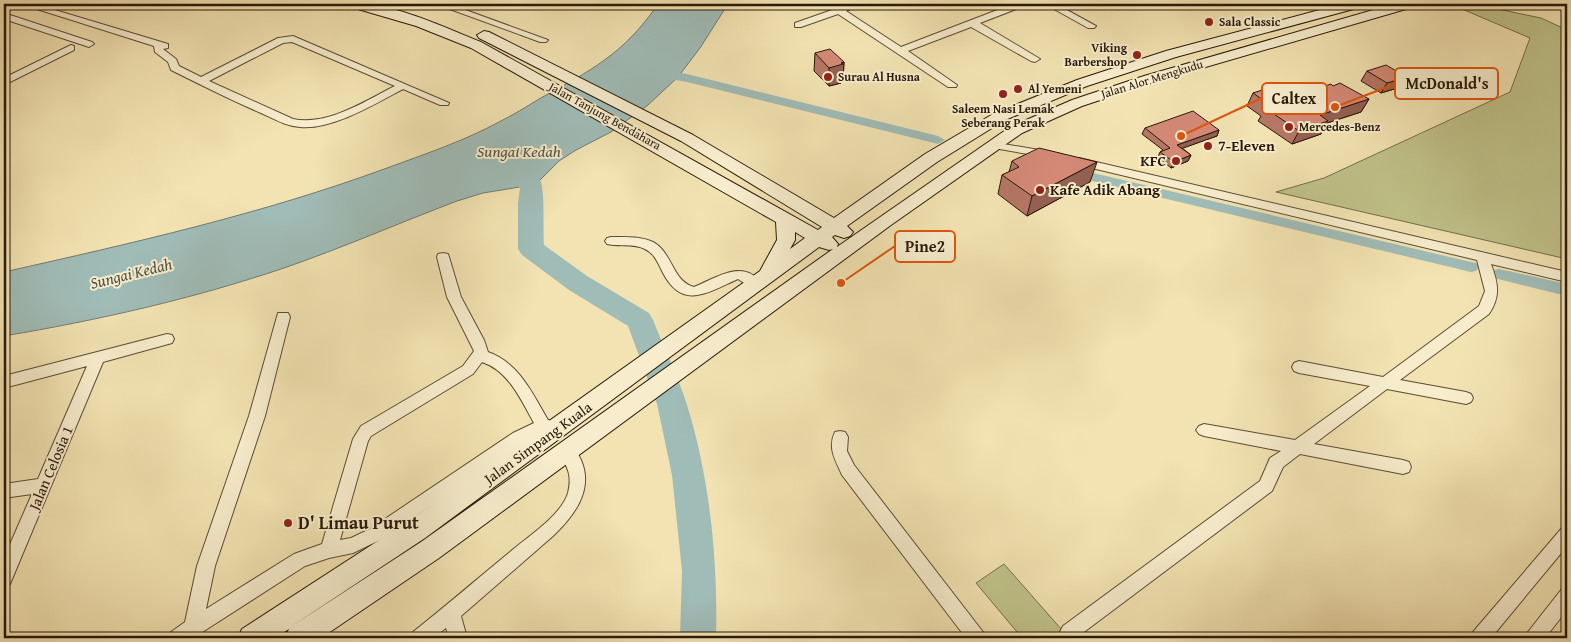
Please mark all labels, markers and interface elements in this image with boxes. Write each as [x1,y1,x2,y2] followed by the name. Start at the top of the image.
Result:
[1219,13,1281,30] place label: Sala Classic
[1203,16,1215,28] marker: Sala Classic
[1064,39,1128,70] place label: Viking Barbershop
[1131,49,1143,61] marker: Viking Barbershop
[1097,55,1205,103] street label: Jalan Alor Mengkudu
[838,68,921,85] place label: Surau Al Husna
[1395,68,1498,99] callout: McDonald's
[822,71,834,83] marker: Surau Al Husna
[1405,71,1489,95] text: McDonald's
[544,77,665,154] street label: Jalan Tanjung Bendahara
[1028,80,1082,97] place label: Al Yemeni
[1012,83,1024,95] marker: Al Yemeni
[1262,83,1327,114] callout: Caltex
[1272,86,1317,110] text: Caltex
[997,88,1009,100] marker: Saleem Nasi Lemak Seberang Perak
[952,100,1054,131] place label: Saleem Nasi Lemak Seberang Perak
[1299,118,1381,135] place label: Mercedes-Benz
[1283,121,1295,133] marker: Mercedes-Benz
[1218,135,1275,156] place label: 7-Eleven
[477,139,561,163] water label: Sungai Kedah
[1202,140,1214,152] marker: 7-Eleven
[1140,150,1166,171] place label: KFC
[1170,155,1182,167] marker: KFC
[1050,179,1160,200] place label: Kafe Adik Abang
[1034,184,1046,196] marker: Kafe Adik Abang
[895,231,955,262] callout: Pine2
[905,234,945,258] text: Pine2
[87,251,175,295] water label: Sungai Kedah
[478,396,596,490] street label: Jalan Simpang Kuala
[23,422,78,515] street label: Jalan Celosia 1
[298,509,419,536] place label: D' Limau Purut
[282,517,294,529] marker: D' Limau Purut

